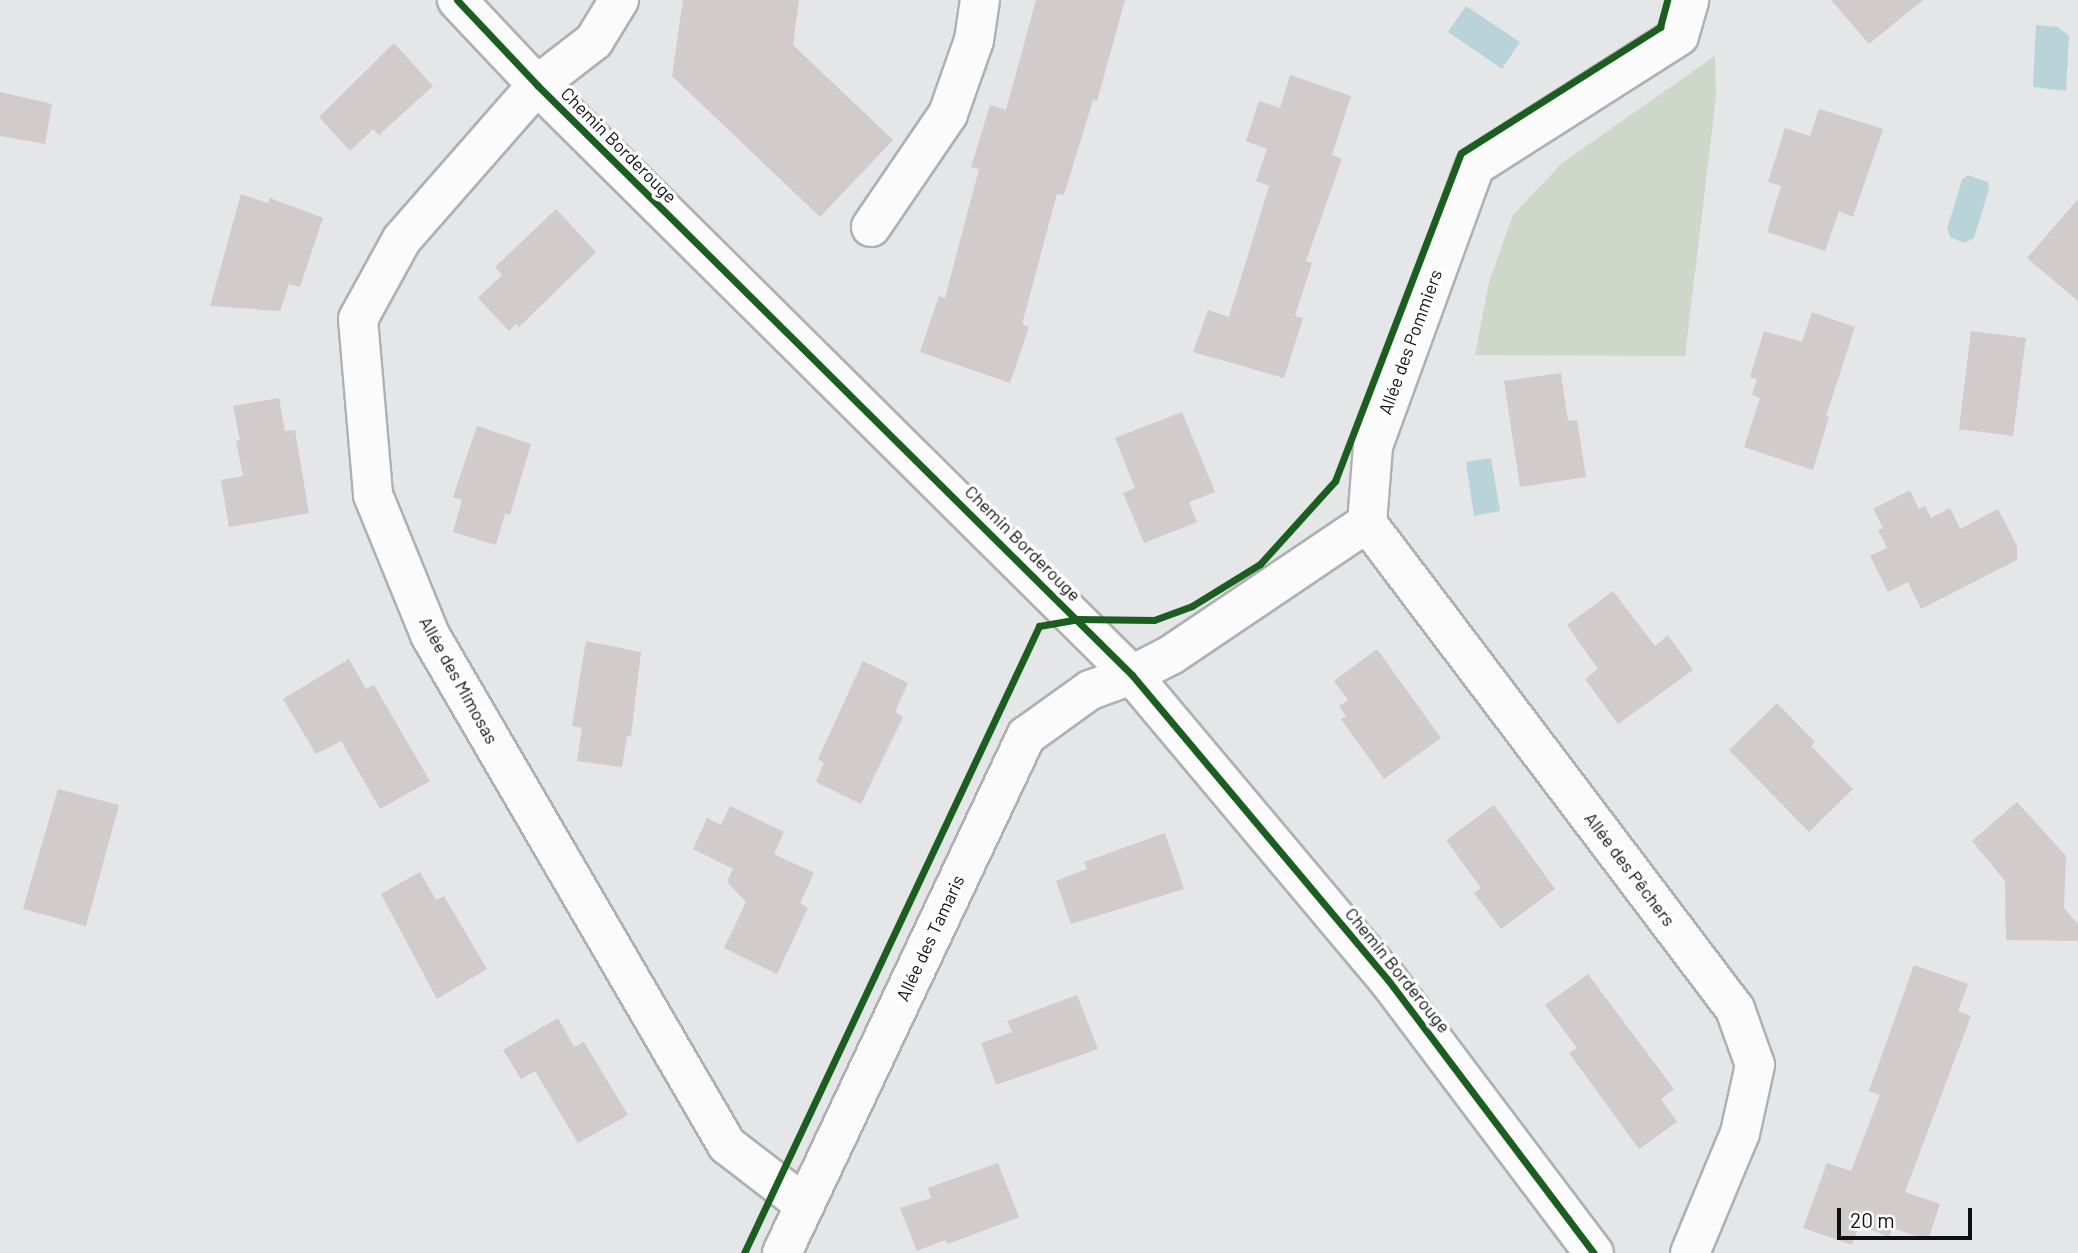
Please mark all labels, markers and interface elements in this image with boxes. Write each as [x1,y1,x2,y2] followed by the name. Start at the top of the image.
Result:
[557,83,681,207] street label: Chemin Borderouge
[1374,267,1446,417] street label: Allée des Pommiers
[961,481,1085,605] street label: Chemin Borderouge
[415,613,503,747] street label: Allée des Mimosas
[1580,808,1680,930] street label: Allée des Pêchers
[891,872,969,1004] street label: Allée des Tamaris
[1341,903,1455,1037] street label: Chemin Borderouge
[1840,1194,1975,1238] scale bar
[1850,1207,1895,1232] text: 20 m

